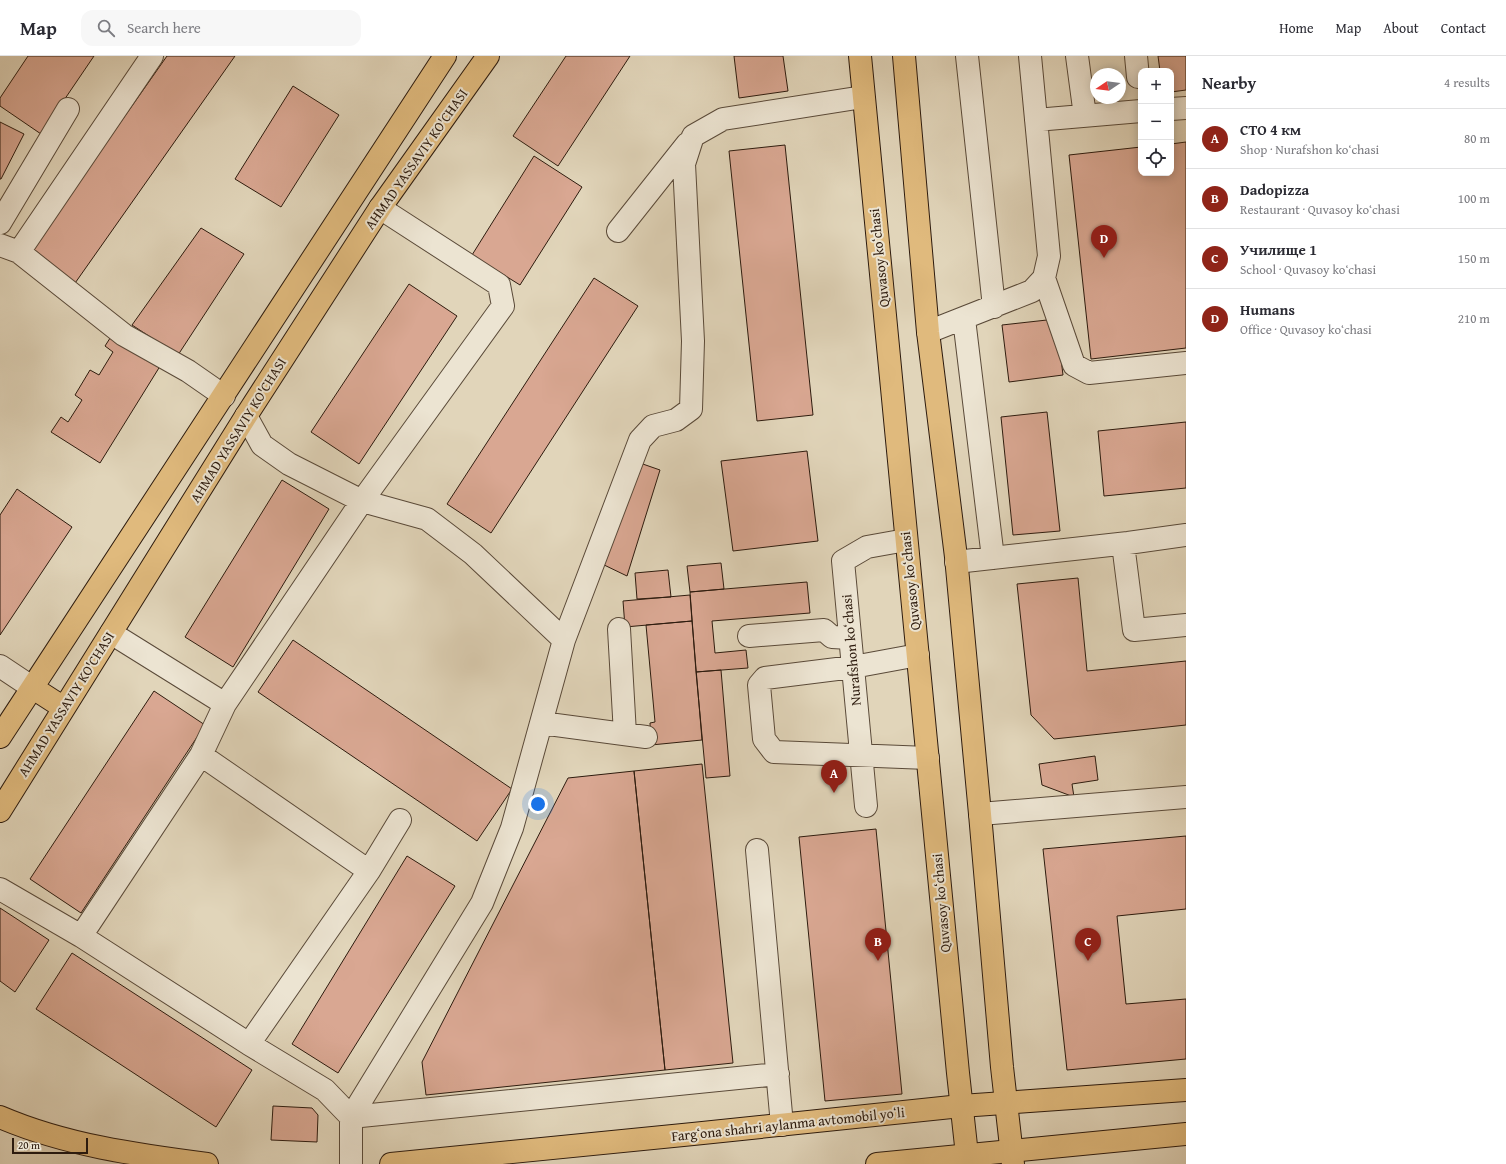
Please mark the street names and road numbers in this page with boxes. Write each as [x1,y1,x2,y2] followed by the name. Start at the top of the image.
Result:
[360,85,472,233] street label: AHMAD YASSAVIY KO'CHASI
[864,208,894,308] street label: Quvasoy koʻchasi
[185,354,291,506] street label: AHMAD YASSAVIY KO'CHASI
[895,531,925,631] street label: Quvasoy koʻchasi
[836,593,866,707] street label: Nurafshon koʻchasi
[13,628,119,780] street label: AHMAD YASSAVIY KO'CHASI
[927,853,955,953] street label: Quvasoy koʻchasi
[670,1102,906,1146] street label: Fargʻona shahri aylanma avtomobil yoʻli

